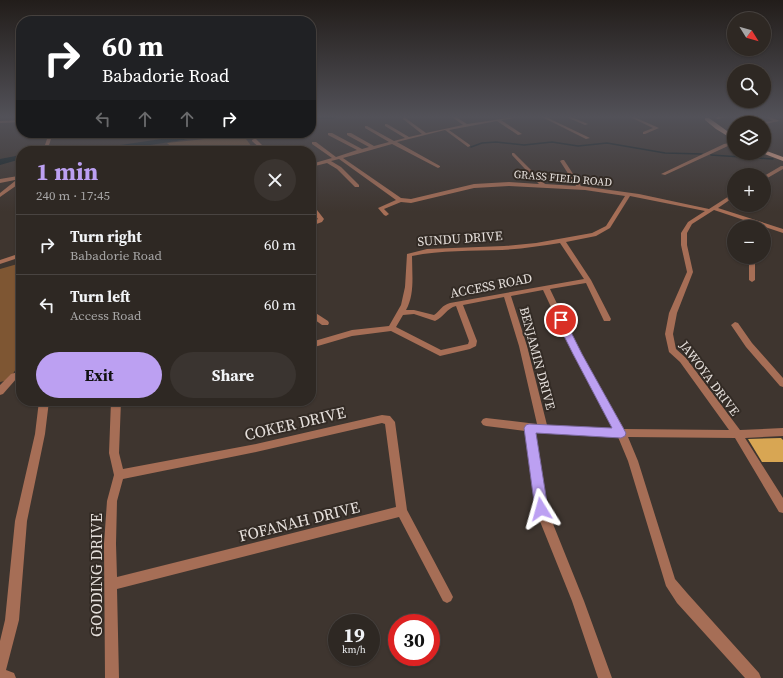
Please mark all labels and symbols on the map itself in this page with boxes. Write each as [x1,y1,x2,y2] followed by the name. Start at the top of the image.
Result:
[727,12,771,56] north arrow
[513,167,613,190] street label: GRASS FIELD ROAD
[417,227,503,250] street label: SUNDU DRIVE
[449,269,534,302] street label: ACCESS ROAD
[544,303,578,337] pin
[516,305,559,412] street label: BENJAMIN DRIVE
[675,337,744,419] street label: JAWOYA DRIVE
[242,401,348,445] street label: COKER DRIVE
[520,488,562,530] position arrow
[236,495,362,547] street label: FOFANAH DRIVE
[85,513,107,637] street label: GOODING DRIVE
[388,614,440,666] speed limit sign: 30

